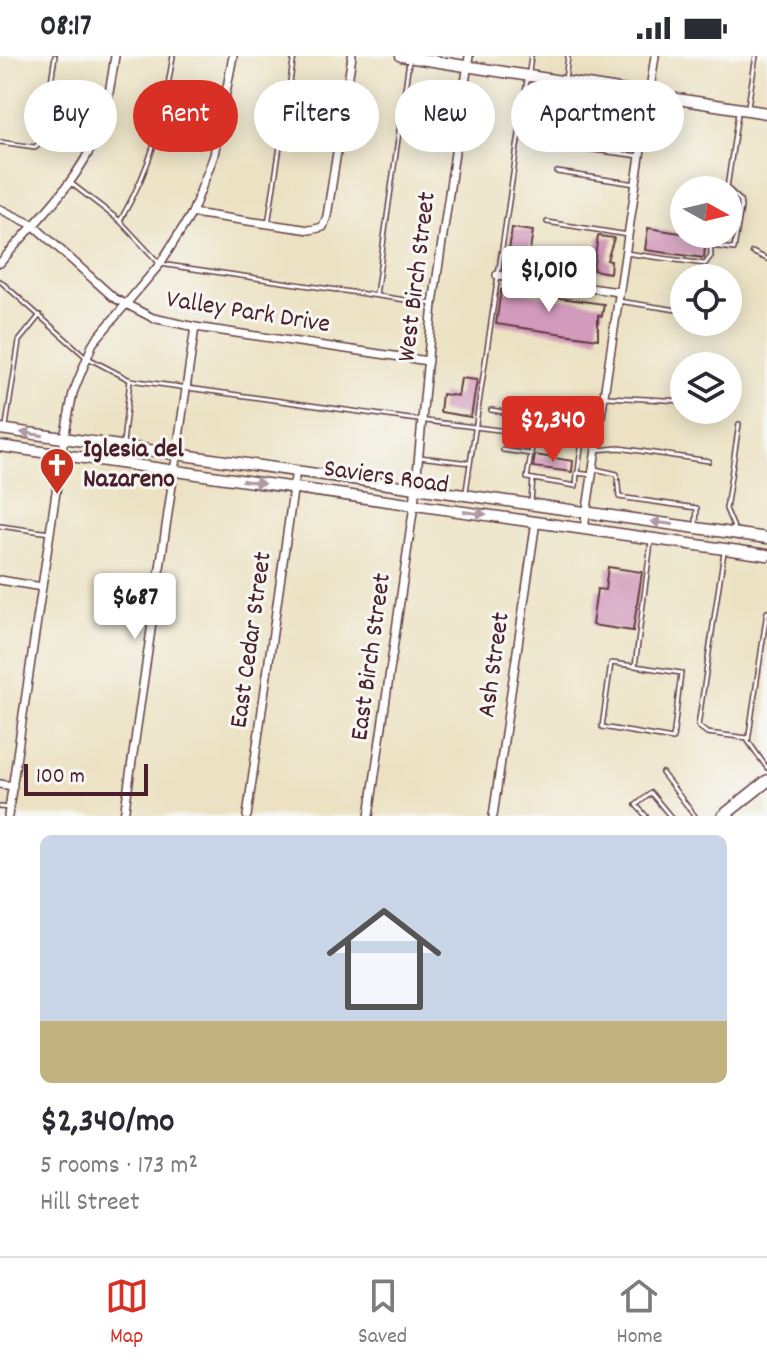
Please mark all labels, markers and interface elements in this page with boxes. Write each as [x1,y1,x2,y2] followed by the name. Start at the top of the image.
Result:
[40,7,91,50] text: 08:17
[24,80,117,152] chip: Buy
[133,80,238,152] chip: Rent
[254,80,379,152] chip: Filters
[395,80,495,152] chip: New
[511,80,684,152] chip: Apartment
[670,176,742,248] north arrow
[670,176,742,424] map controls
[389,189,447,364] street label: West Birch Street
[484,246,614,314] pin: $1,010
[520,253,578,290] text: $1,010
[670,264,742,336] button: locate
[163,282,333,344] street label: Valley Park Drive
[670,352,742,424] button: layers
[488,396,618,464] pin: $2,340
[520,403,586,440] text: $2,340
[19,427,44,440] one-way arrow
[83,432,185,499] place label: Iglesia del Nazareno
[38,446,76,496] church icon: Iglesia del Nazareno
[321,451,451,505] street label: Saviers Road
[241,476,266,489] one-way arrow
[463,506,488,519] one-way arrow
[649,516,674,529] one-way arrow
[221,549,283,731] street label: East Cedar Street
[342,570,402,743] street label: East Birch Street
[88,573,182,641] pin: $687
[112,580,158,617] text: $687
[469,609,521,720] street label: Ash Street
[24,760,148,796] scale bar
[36,762,85,793] text: 100 m
[312,887,456,1031] icon: home
[40,1099,174,1148] text: $2,340/mo
[40,1148,198,1185] text: 5 rooms · 173 m²
[40,1185,140,1222] text: Hill Street
[105,1274,149,1353] tab: Map
[358,1274,407,1353] tab: Saved
[616,1274,662,1353] tab: Home

